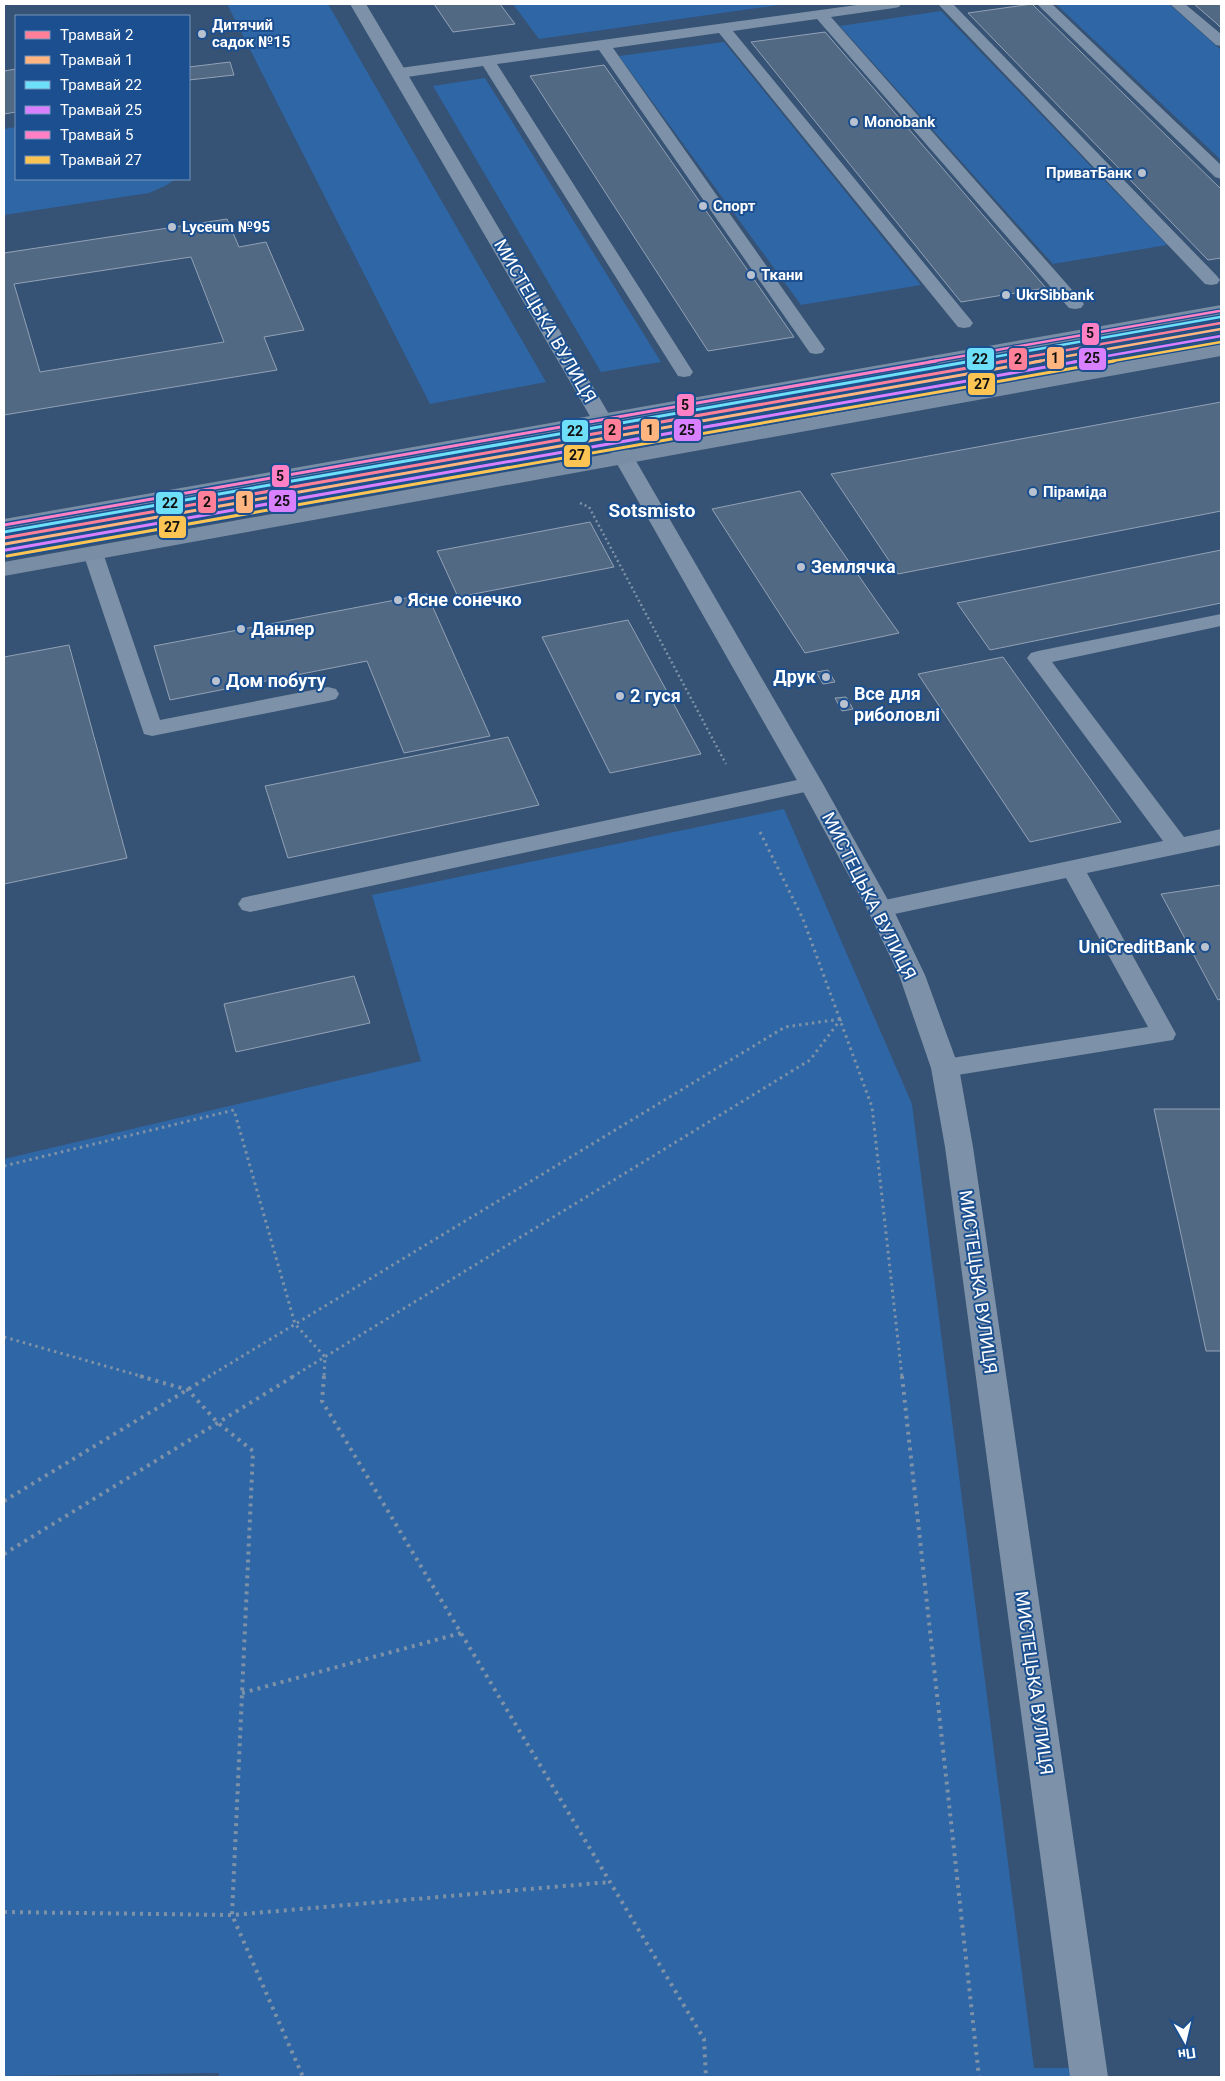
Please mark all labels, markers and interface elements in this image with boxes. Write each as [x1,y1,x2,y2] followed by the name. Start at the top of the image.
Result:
[15,15,190,180] legend
[212,16,290,51] place label: Дитячий садок №15
[60,26,133,44] text: Трамвай 2
[196,28,208,40] marker: Дитячий садок №15
[60,51,133,69] text: Трамвай 1
[60,76,142,94] text: Трамвай 22
[60,101,142,119] text: Трамвай 25
[864,113,936,131] place label: Monobank
[848,116,860,128] marker: Monobank
[60,126,133,144] text: Трамвай 5
[60,151,142,169] text: Трамвай 27
[1046,164,1133,182] place label: ПриватБанк
[1136,167,1148,179] marker: ПриватБанк
[713,197,756,215] place label: Спорт
[697,200,709,212] marker: Спорт
[182,218,270,236] place label: Lyceum №95
[166,221,178,233] marker: Lyceum №95
[490,235,601,406] street label: МИСТЕЦЬКА ВУЛИЦЯ
[761,266,803,284] place label: Ткани
[745,269,757,281] marker: Ткани
[1016,286,1095,304] place label: UkrSibbank
[1000,289,1012,301] marker: UkrSibbank
[1081,322,1100,346] line badge: 5
[1086,325,1094,341] text: 5
[1046,346,1065,370] line badge: 1
[966,347,995,371] line badge: 22
[1008,347,1028,371] line badge: 2
[1078,347,1107,371] line badge: 25
[1051,350,1059,366] text: 1
[1084,350,1100,366] text: 25
[972,351,988,367] text: 22
[1014,351,1022,367] text: 2
[967,372,996,396] line badge: 27
[974,376,990,392] text: 27
[676,393,695,417] line badge: 5
[681,397,689,413] text: 5
[603,418,622,442] line badge: 2
[640,418,660,442] line badge: 1
[673,418,702,442] line badge: 25
[561,419,589,443] line badge: 22
[608,422,616,438] text: 2
[646,422,654,438] text: 1
[679,422,695,438] text: 25
[567,423,583,439] text: 22
[563,444,591,468] line badge: 27
[569,447,585,463] text: 27
[271,464,290,488] line badge: 5
[276,468,284,484] text: 5
[1043,483,1107,501] place label: Піраміда
[1027,486,1039,498] marker: Піраміда
[268,489,297,513] line badge: 25
[197,490,217,514] line badge: 2
[235,490,254,514] line badge: 1
[155,491,184,515] line badge: 22
[241,493,249,509] text: 1
[274,493,290,509] text: 25
[203,494,211,510] text: 2
[162,495,178,511] text: 22
[609,499,696,522] district label: Sotsmisto
[158,515,187,539] line badge: 27
[164,519,180,535] text: 27
[811,556,896,577] place label: Землячка
[795,561,807,573] marker: Землячка
[407,589,522,610] place label: Ясне сонечко
[392,594,404,606] marker: Ясне сонечко
[251,618,314,639] place label: Данлер
[235,623,247,635] marker: Данлер
[773,666,817,687] place label: Друк
[226,670,327,691] place label: Дом побуту
[820,671,832,683] marker: Друк
[210,675,222,687] marker: Дом побуту
[854,683,940,725] place label: Все для риболовлі
[630,685,681,706] place label: 2 гуся
[614,690,626,702] marker: 2 гуся
[838,698,850,710] marker: Все для риболовлі
[818,808,921,983] street label: МИСТЕЦЬКА ВУЛИЦЯ
[1079,936,1195,957] place label: UniCreditBank
[1199,941,1211,953] marker: UniCreditBank
[955,1189,1002,1375] street label: МИСТЕЦЬКА ВУЛИЦЯ
[1011,1590,1058,1776] street label: МИСТЕЦЬКА ВУЛИЦЯ
[1160,2016,1210,2066] north arrow
[1177,2045,1197,2063] text: Пн

